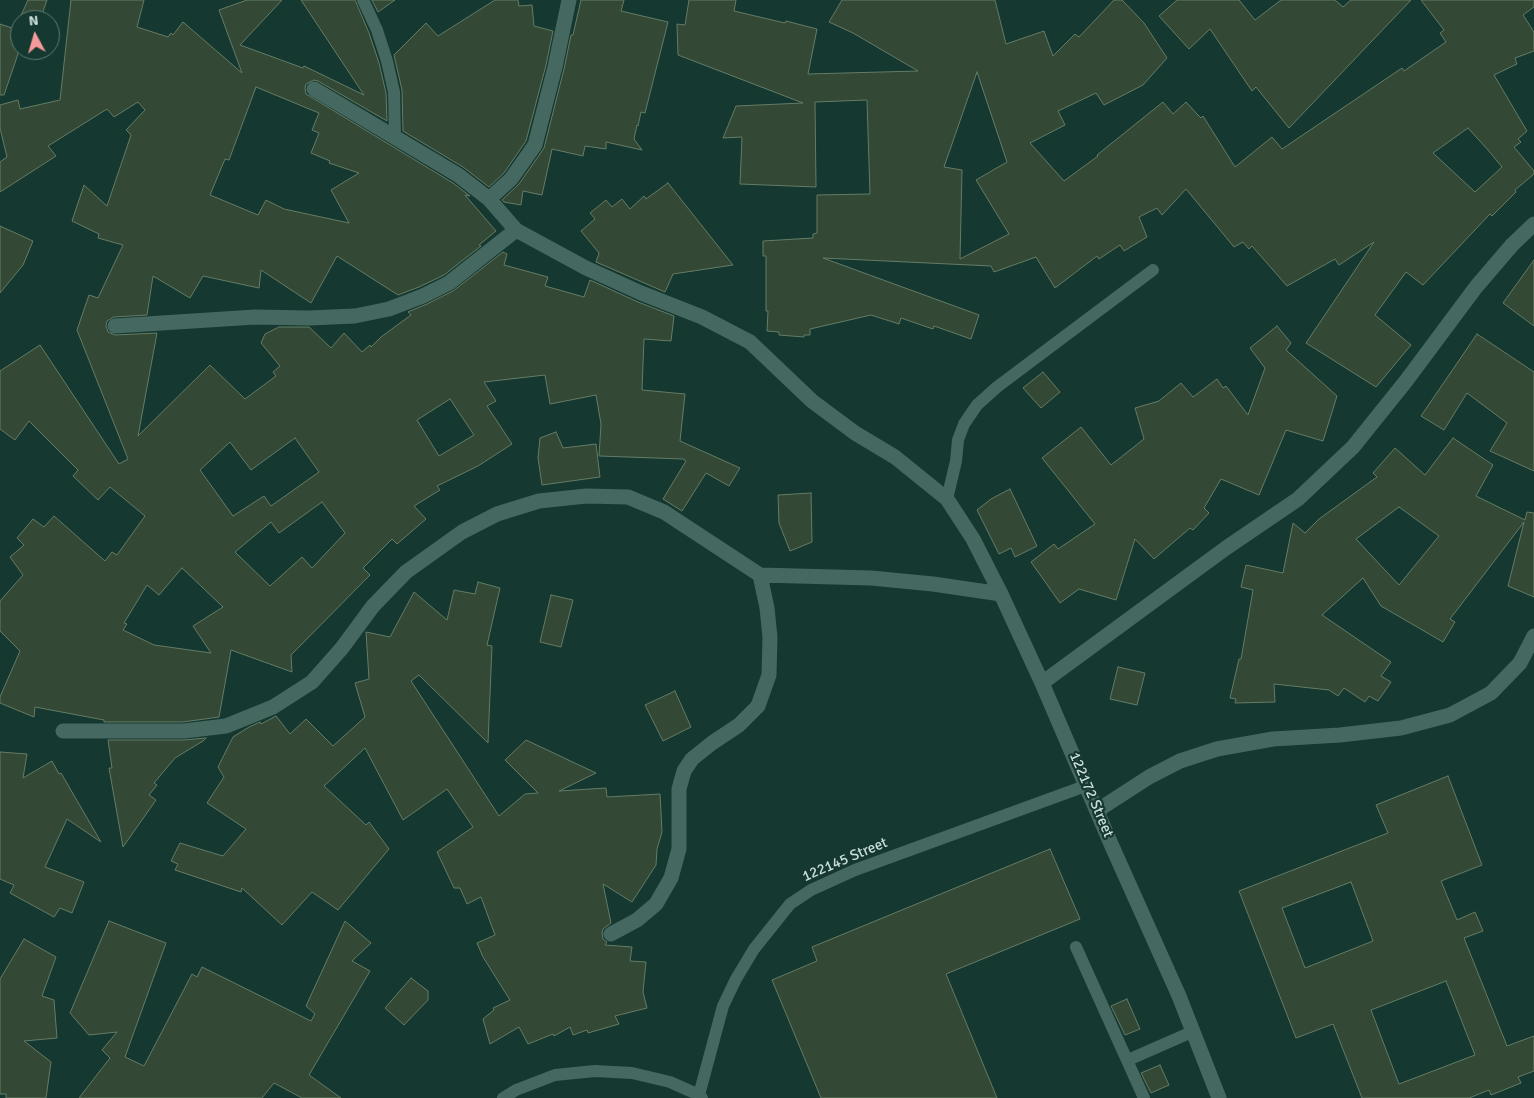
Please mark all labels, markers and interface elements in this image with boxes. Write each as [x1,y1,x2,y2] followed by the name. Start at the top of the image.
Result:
[10,10,60,60] north arrow
[28,12,39,30] text: N
[1065,750,1117,840] street label: 122172 Street
[800,834,890,886] street label: 122145 Street

